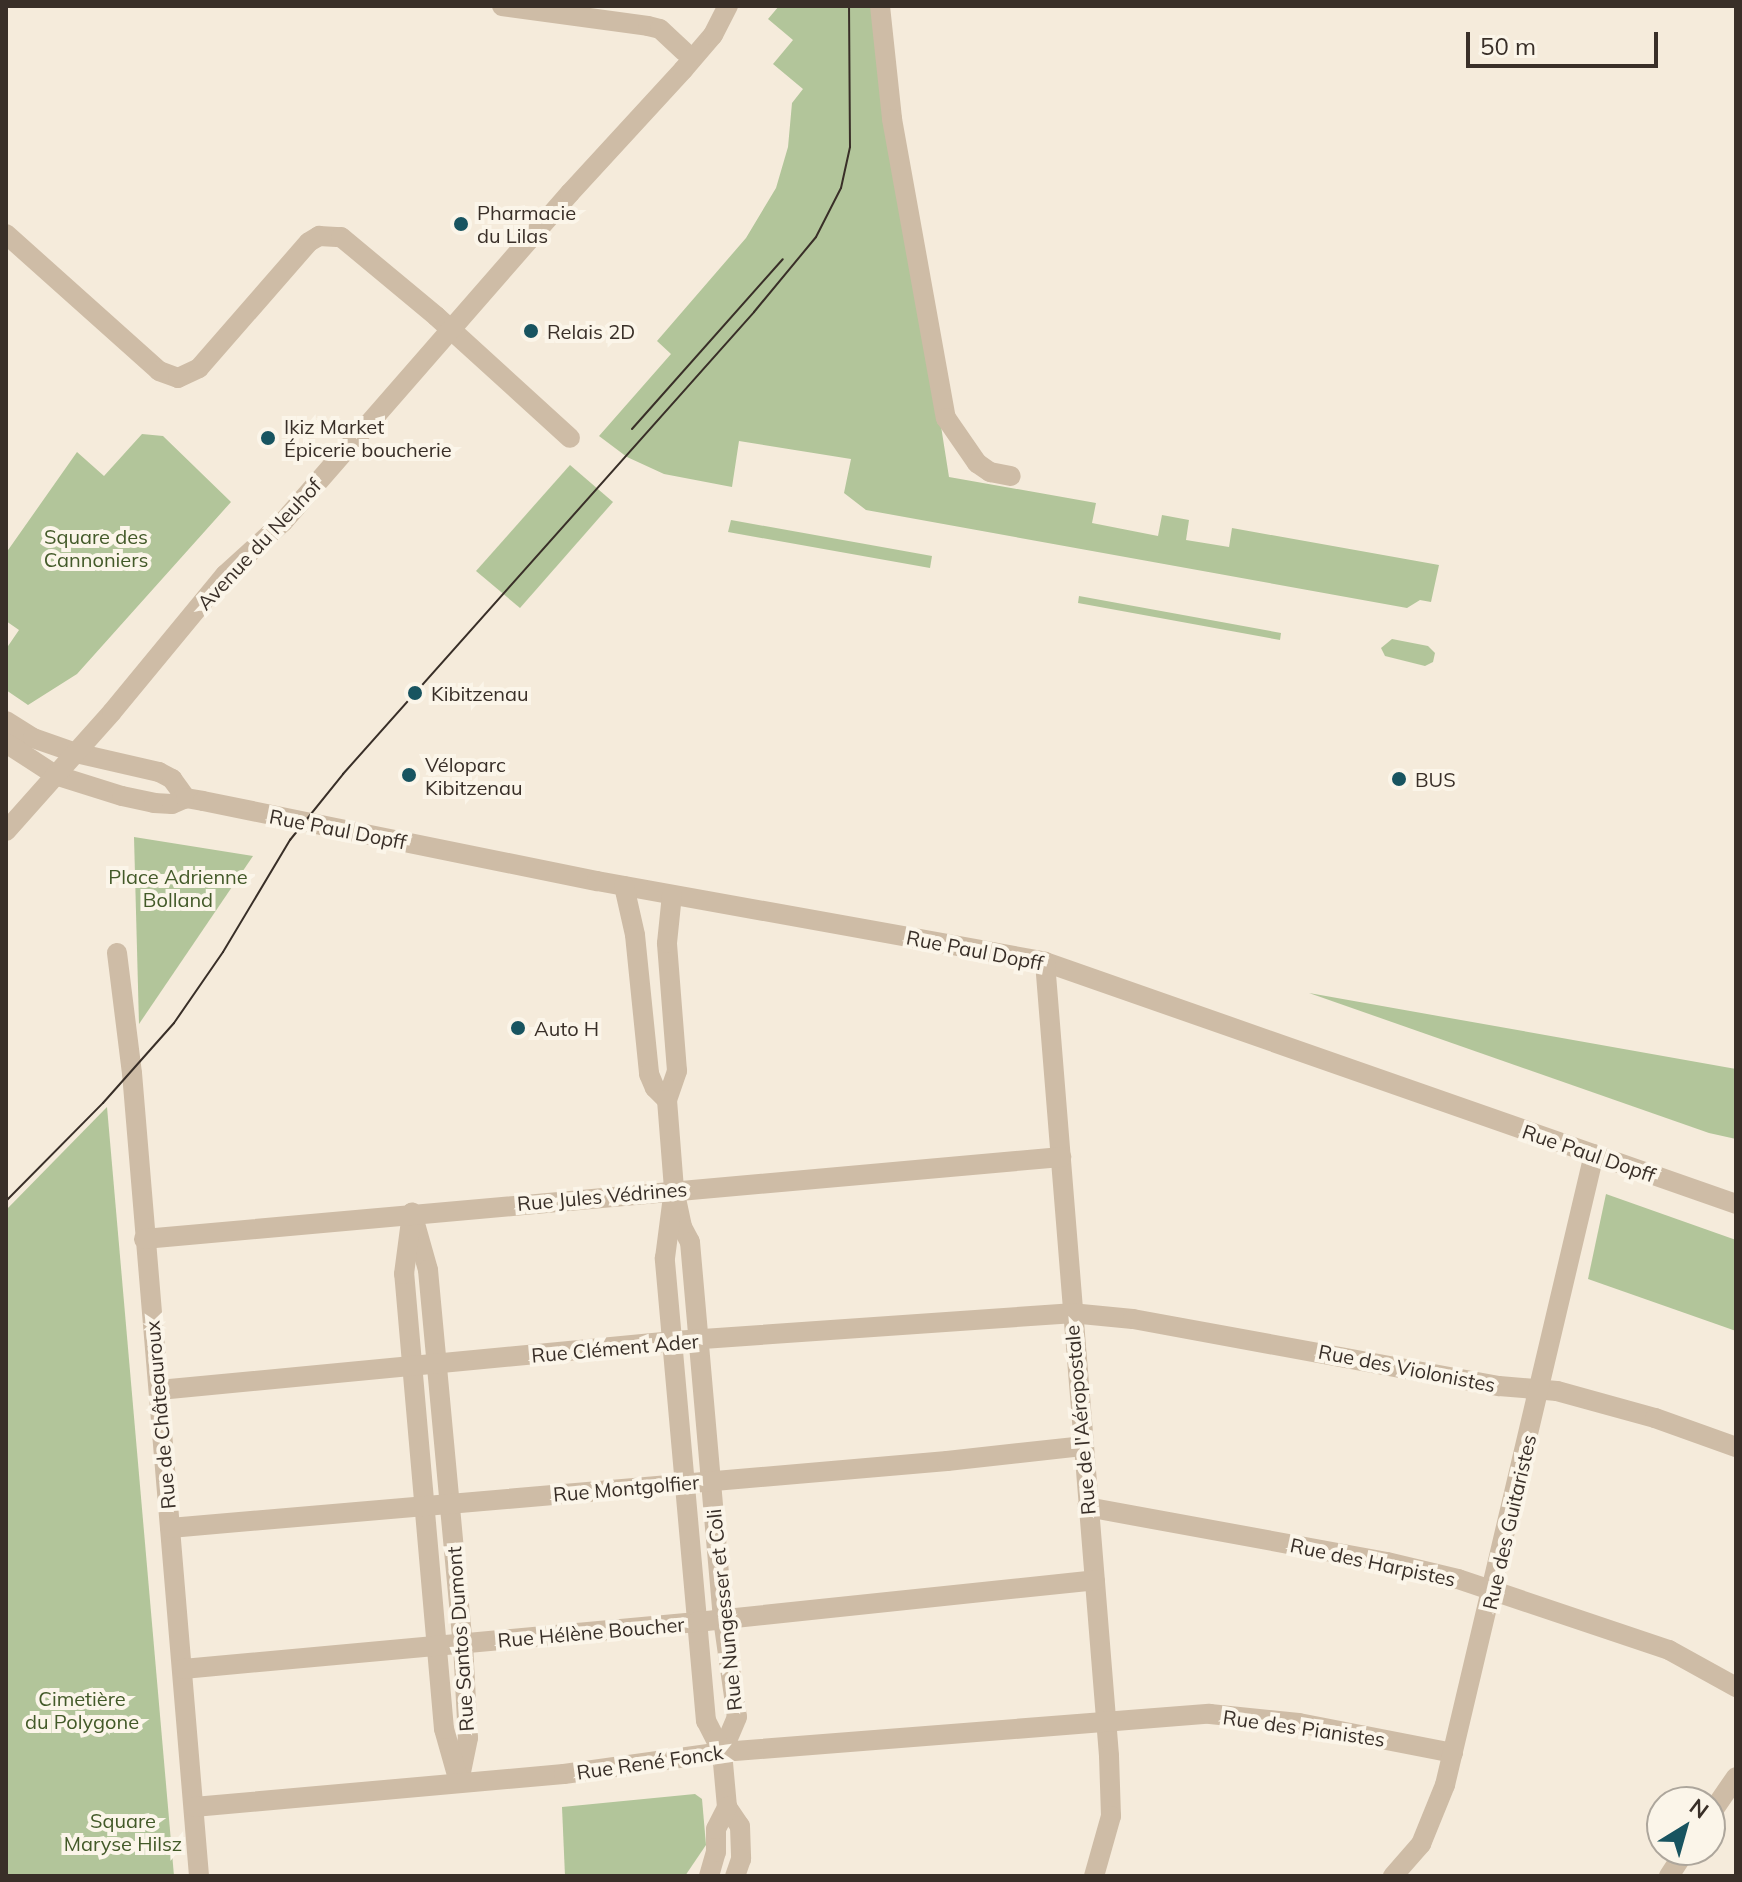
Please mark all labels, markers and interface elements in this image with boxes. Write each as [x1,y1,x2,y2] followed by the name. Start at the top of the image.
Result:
[1470,16,1662,66] scale bar
[1480,31,1536,61] text: 50 m
[477,200,576,247] place label: Pharmacie du Lilas
[452,215,470,233] marker: Pharmacie du Lilas
[547,319,635,343] place label: Relais 2D
[522,322,540,340] marker: Relais 2D
[284,414,452,461] place label: Ikiz Market Épicerie boucherie
[259,429,277,447] marker: Ikiz Market Épicerie boucherie
[192,473,326,615] street label: Avenue du Neuhof
[44,524,148,571] park label: Square des Cannoniers
[431,681,529,705] place label: Kibitzenau
[406,684,424,702] marker: Kibitzenau
[425,752,523,799] place label: Véloparc Kibitzenau
[400,766,418,784] marker: Véloparc Kibitzenau
[1415,767,1456,791] place label: BUS
[1390,770,1408,788] marker: BUS
[267,804,409,854] street label: Rue Paul Dopff
[108,864,248,911] park label: Place Adrienne Bolland
[904,925,1046,975] street label: Rue Paul Dopff
[534,1016,599,1040] place label: Auto H
[509,1019,527,1037] marker: Auto H
[1519,1119,1659,1187] street label: Rue Paul Dopff
[516,1177,688,1215] street label: Rue Jules Védrines
[140,1320,180,1510] street label: Rue de Châteauroux
[1060,1324,1100,1516] street label: Rue de l'Aéropostale
[530,1329,700,1367] street label: Rue Clément Ader
[1316,1339,1498,1397] street label: Rue des Violonistes
[1477,1432,1541,1612] street label: Rue des Guitaristes
[552,1470,700,1506] street label: Rue Montgolfier
[701,1508,747,1712] street label: Rue Nungesser et Coli
[1288,1533,1458,1591] street label: Rue des Harpistes
[442,1546,478,1732] street label: Rue Santos Dumont
[497,1612,685,1652] street label: Rue Hélène Boucher
[25,1686,139,1733] park label: Cimetière du Polygone
[1221,1705,1387,1751] street label: Rue des Pianistes
[575,1740,725,1784] street label: Rue René Fonck
[1646,1786,1726,1866] north arrow
[1684,1792,1714,1825] text: N
[64,1808,182,1855] park label: Square Maryse Hilsz

